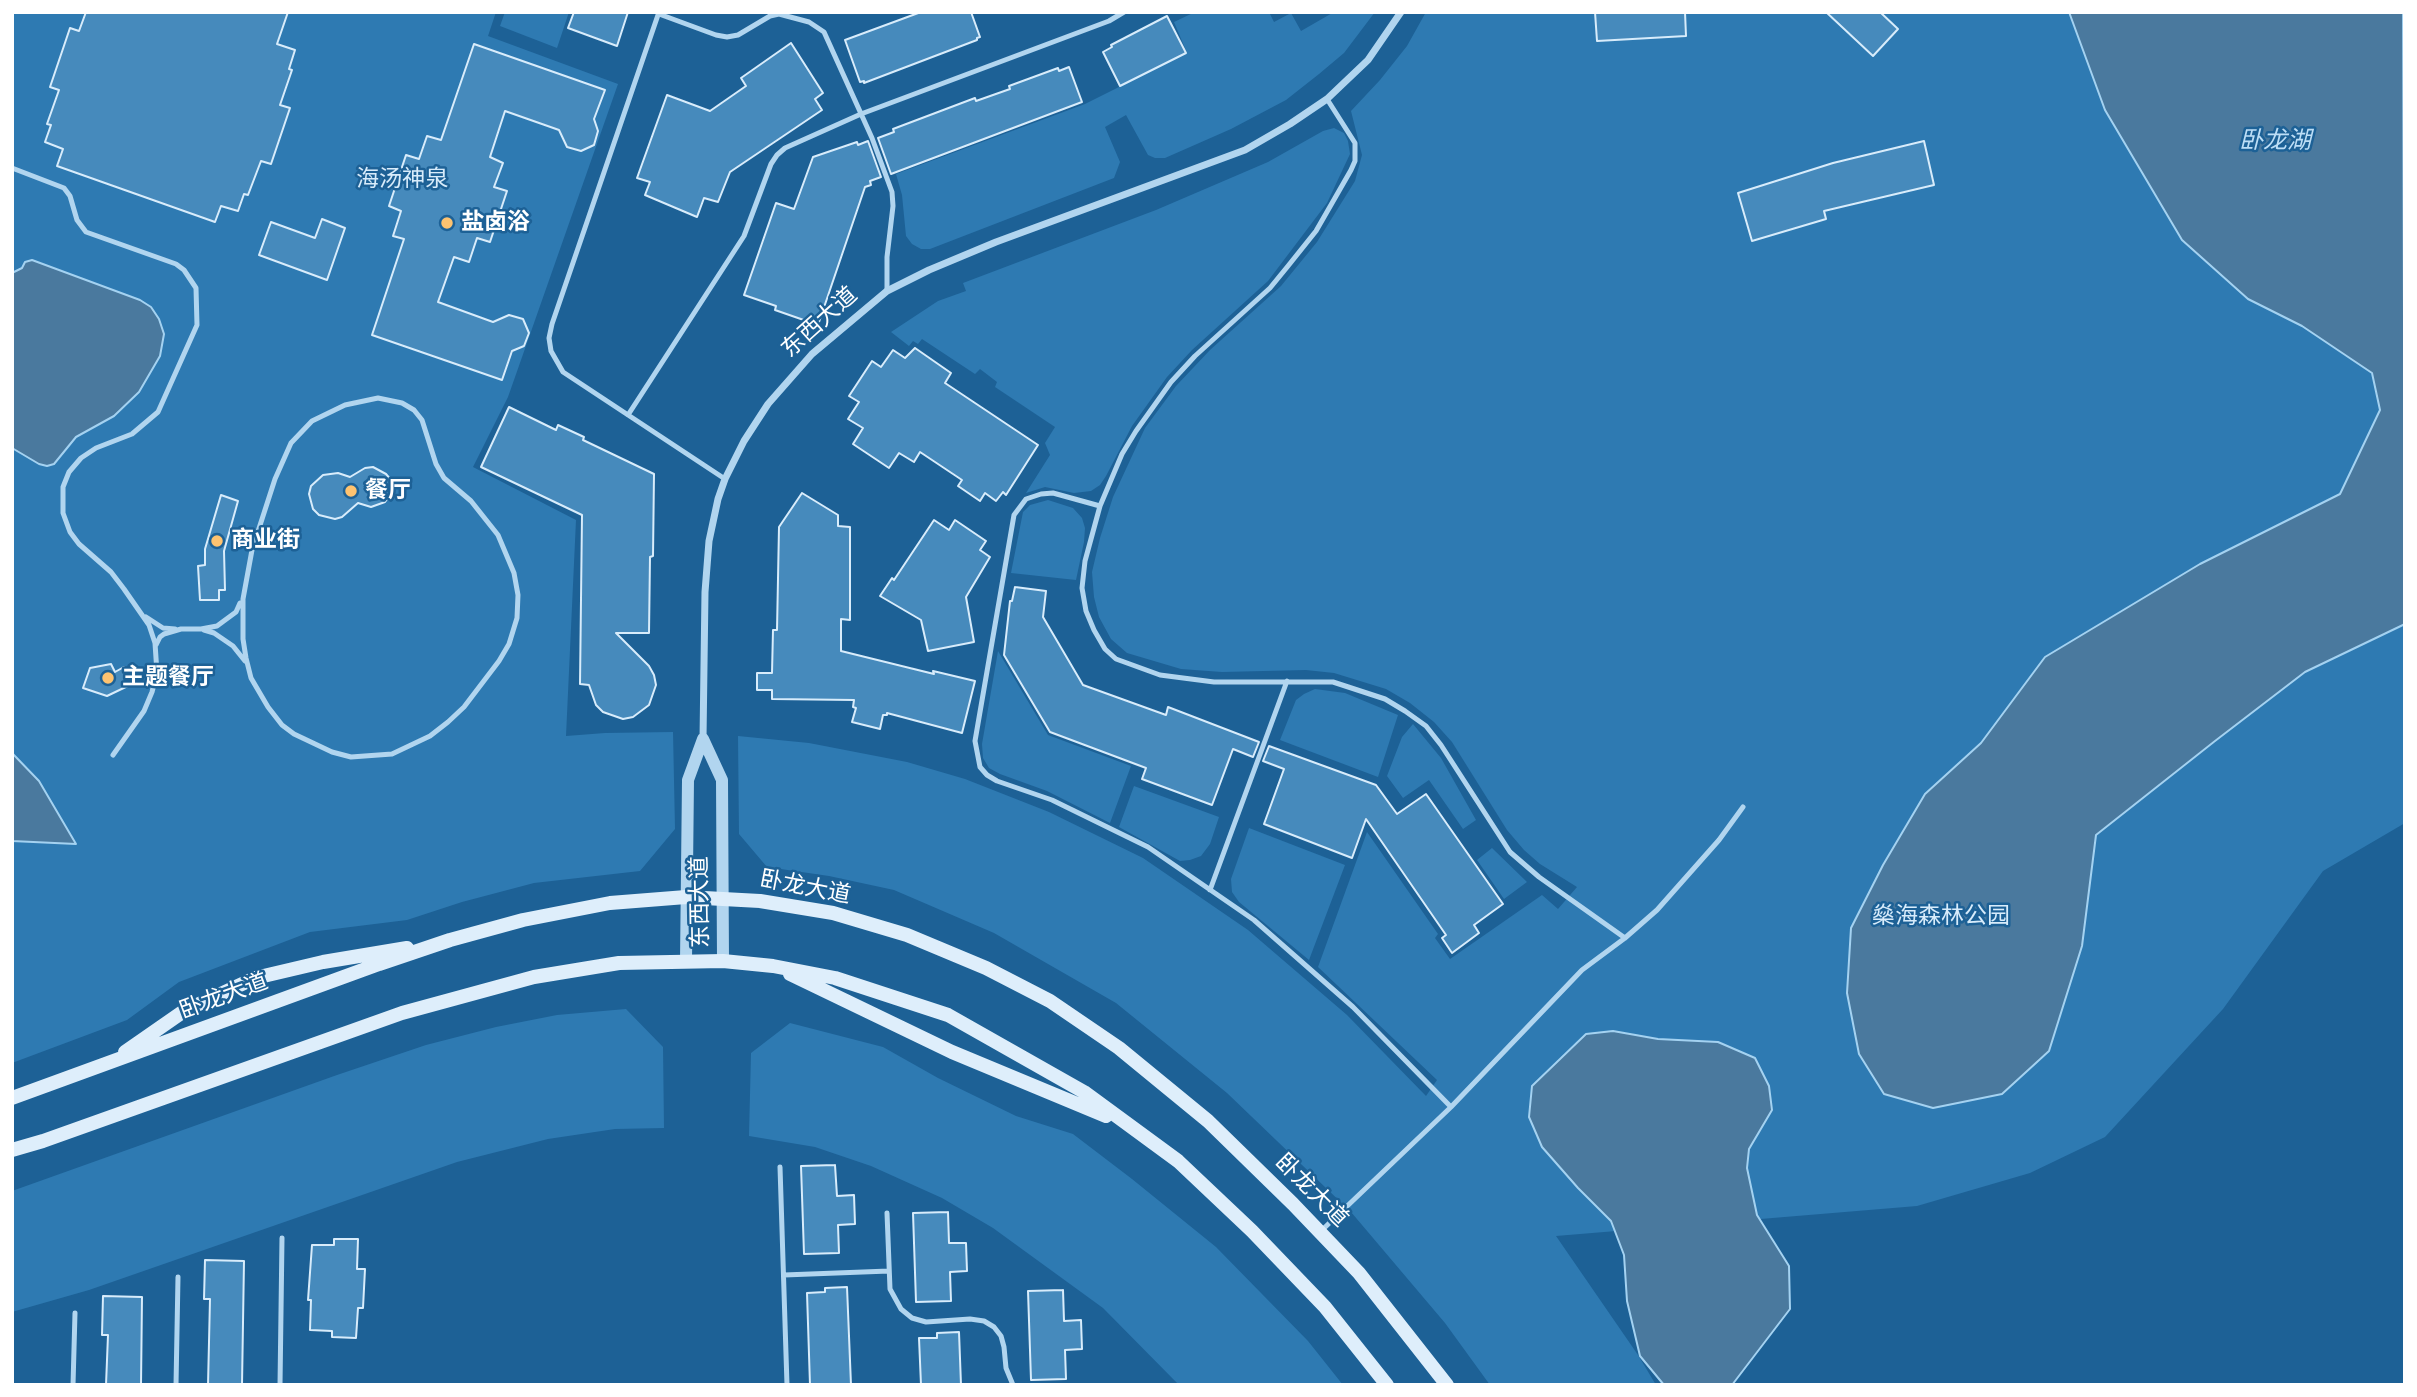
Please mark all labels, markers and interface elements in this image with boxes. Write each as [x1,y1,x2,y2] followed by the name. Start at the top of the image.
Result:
[2239,128,2311,156] water label: 卧龙湖
[356,166,448,194] park label: 海汤神泉
[461,209,530,237] place label: 盐卤浴
[439,215,455,231] marker: 盐卤浴
[777,282,863,364] street label: 东西大道
[365,477,411,505] place label: 餐厅
[343,483,359,499] marker: 餐厅
[231,527,300,555] place label: 商业街
[209,533,225,549] marker: 商业街
[122,664,214,692] place label: 主题餐厅
[100,670,116,686] marker: 主题餐厅
[686,856,716,948] street label: 东西大道
[757,866,853,910] street label: 卧龙大道
[1872,903,2010,931] park label: 燊海森林公园
[176,968,272,1026] street label: 卧龙大道
[1269,1149,1353,1233] street label: 卧龙大道

